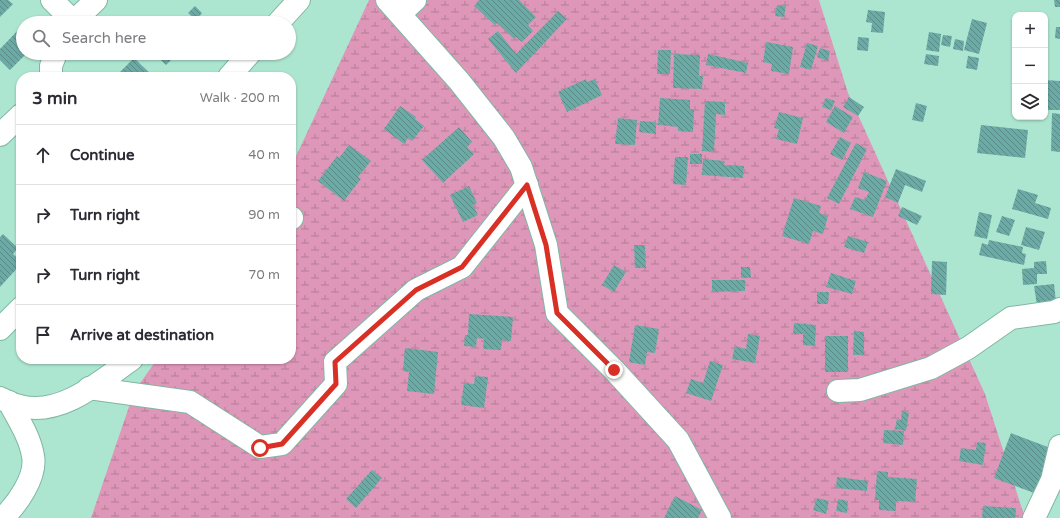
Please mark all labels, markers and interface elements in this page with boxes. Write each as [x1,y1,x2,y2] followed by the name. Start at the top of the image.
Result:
[1012,12,1048,120] map controls
[1012,12,1048,48] button: +
[16,16,296,60] search box
[30,27,52,49] icon: search
[62,29,146,47] text: Search here
[1012,48,1048,84] button: −
[1012,84,1048,120] button: layers
[32,88,77,109] text: 3 min
[200,90,280,106] text: Walk · 200 m
[32,144,54,166] icon: ahead
[70,146,134,164] text: Continue
[248,147,280,163] text: 40 m
[32,204,54,226] icon: right
[70,206,140,224] text: Turn right
[248,207,280,223] text: 90 m
[32,264,54,286] icon: right
[70,266,140,284] text: Turn right
[248,267,280,283] text: 70 m
[32,324,54,346] icon: arrive
[70,326,214,344] text: Arrive at destination
[605,361,623,379] route end
[251,439,269,457] route start

